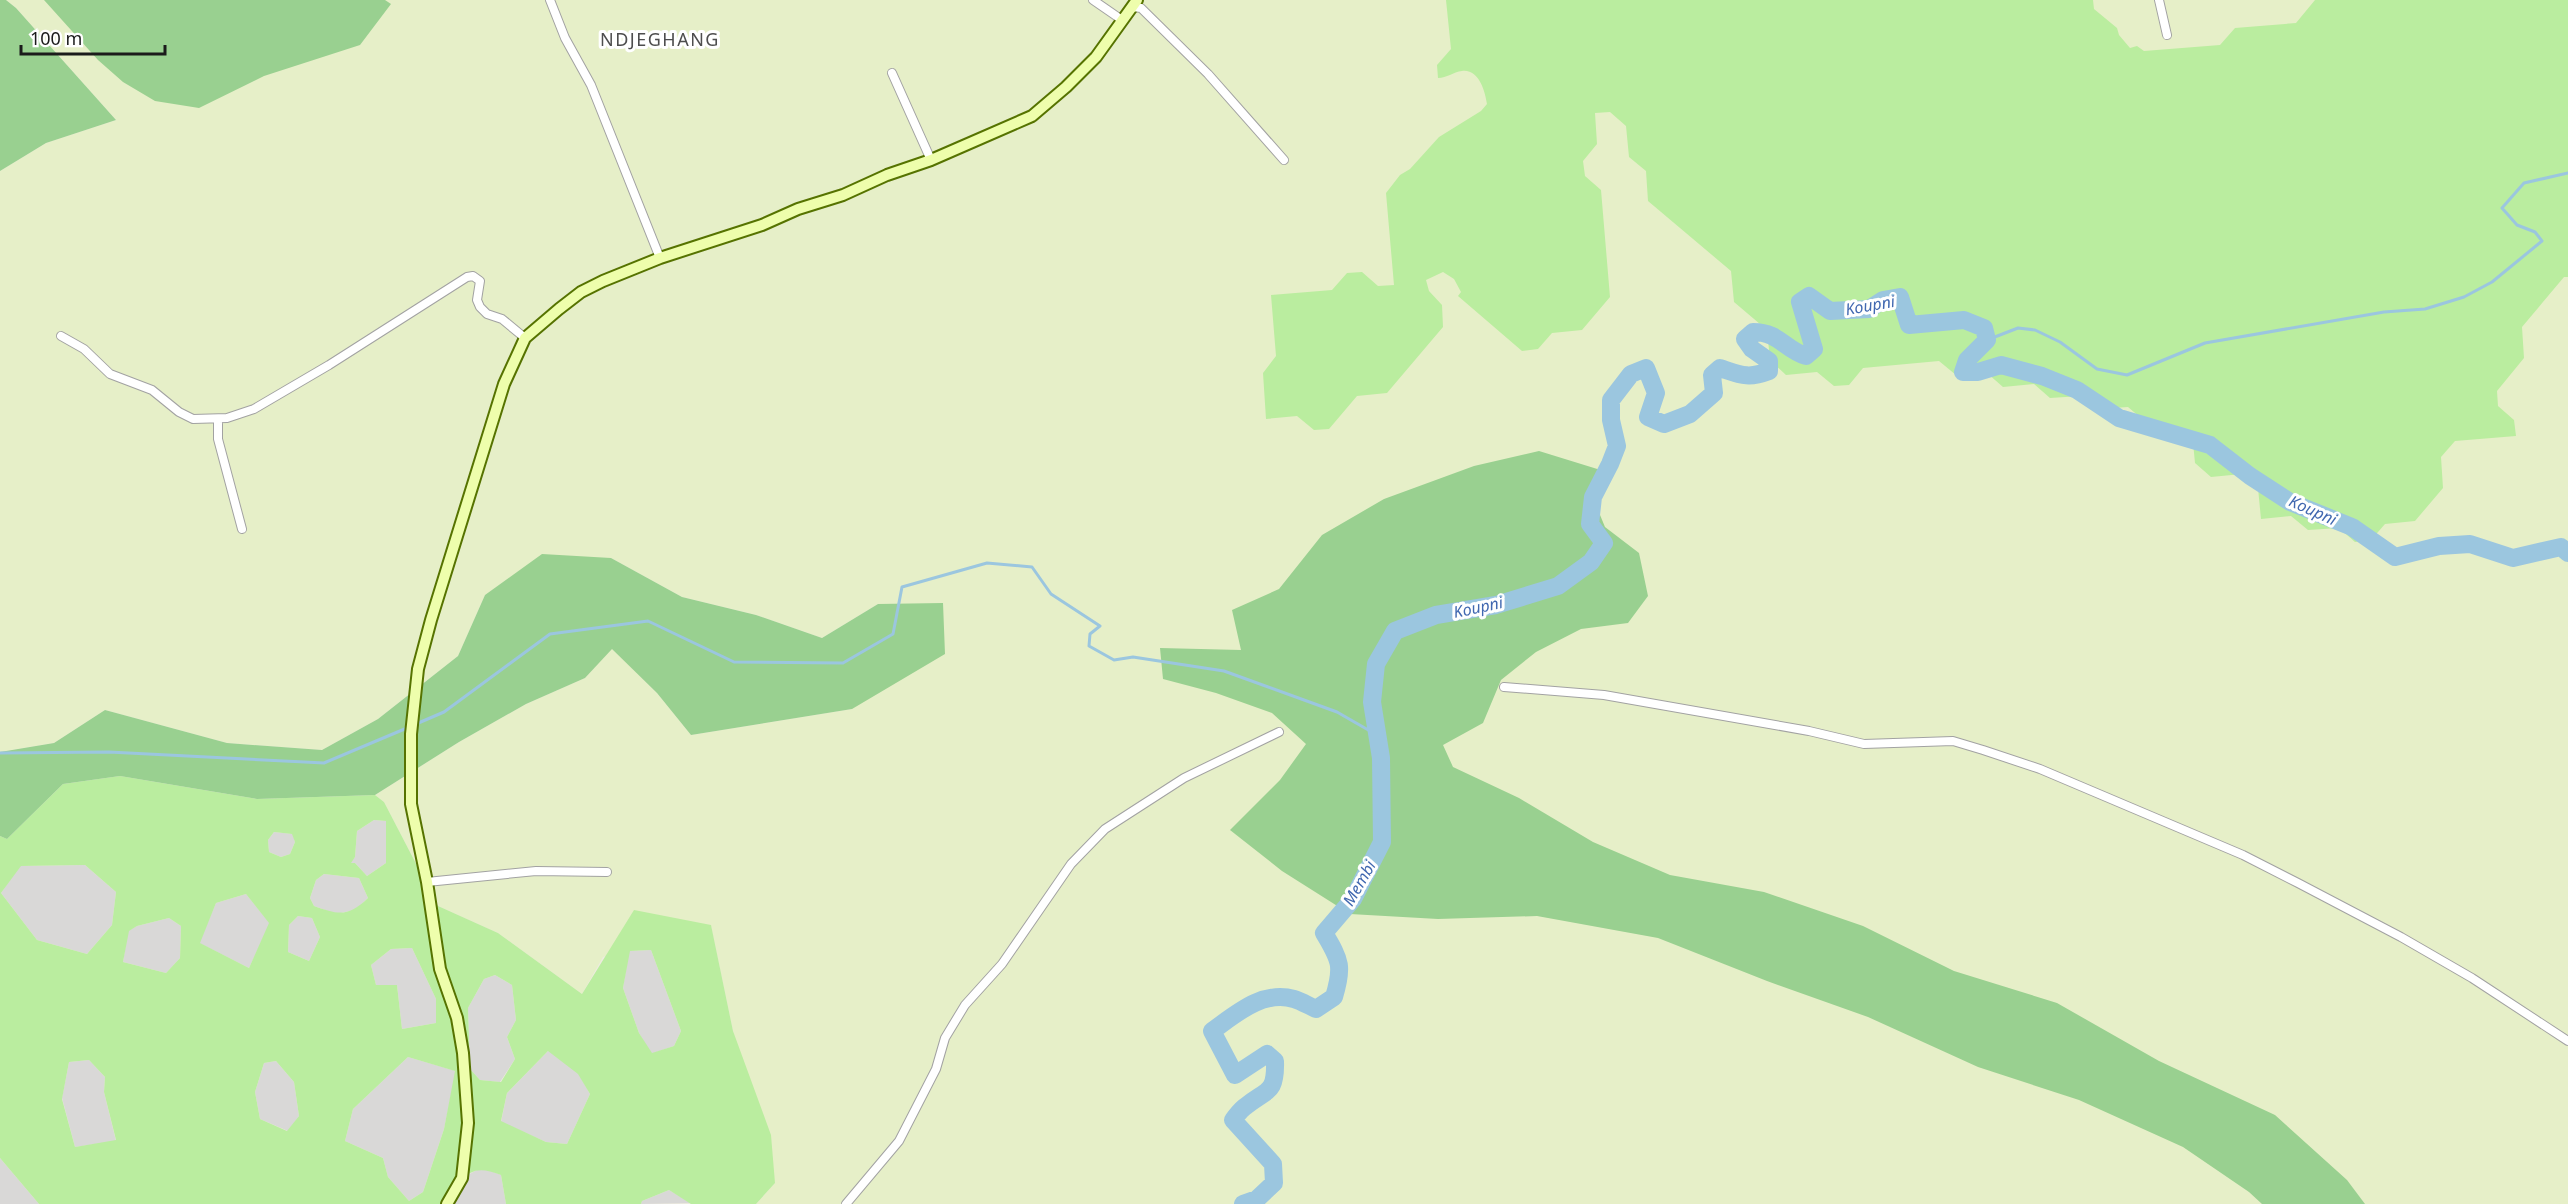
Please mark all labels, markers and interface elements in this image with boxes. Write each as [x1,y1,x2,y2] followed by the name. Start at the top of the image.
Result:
[21,18,165,56] scale bar
[30,26,82,50] text: 100 m
[600,27,720,51] district label: NDJEGHANG
[1844,290,1897,320] water label: Koupni
[2286,490,2341,531] water label: Koupni
[1451,591,1506,623] water label: Koupni
[1337,856,1381,910] water label: Membi

